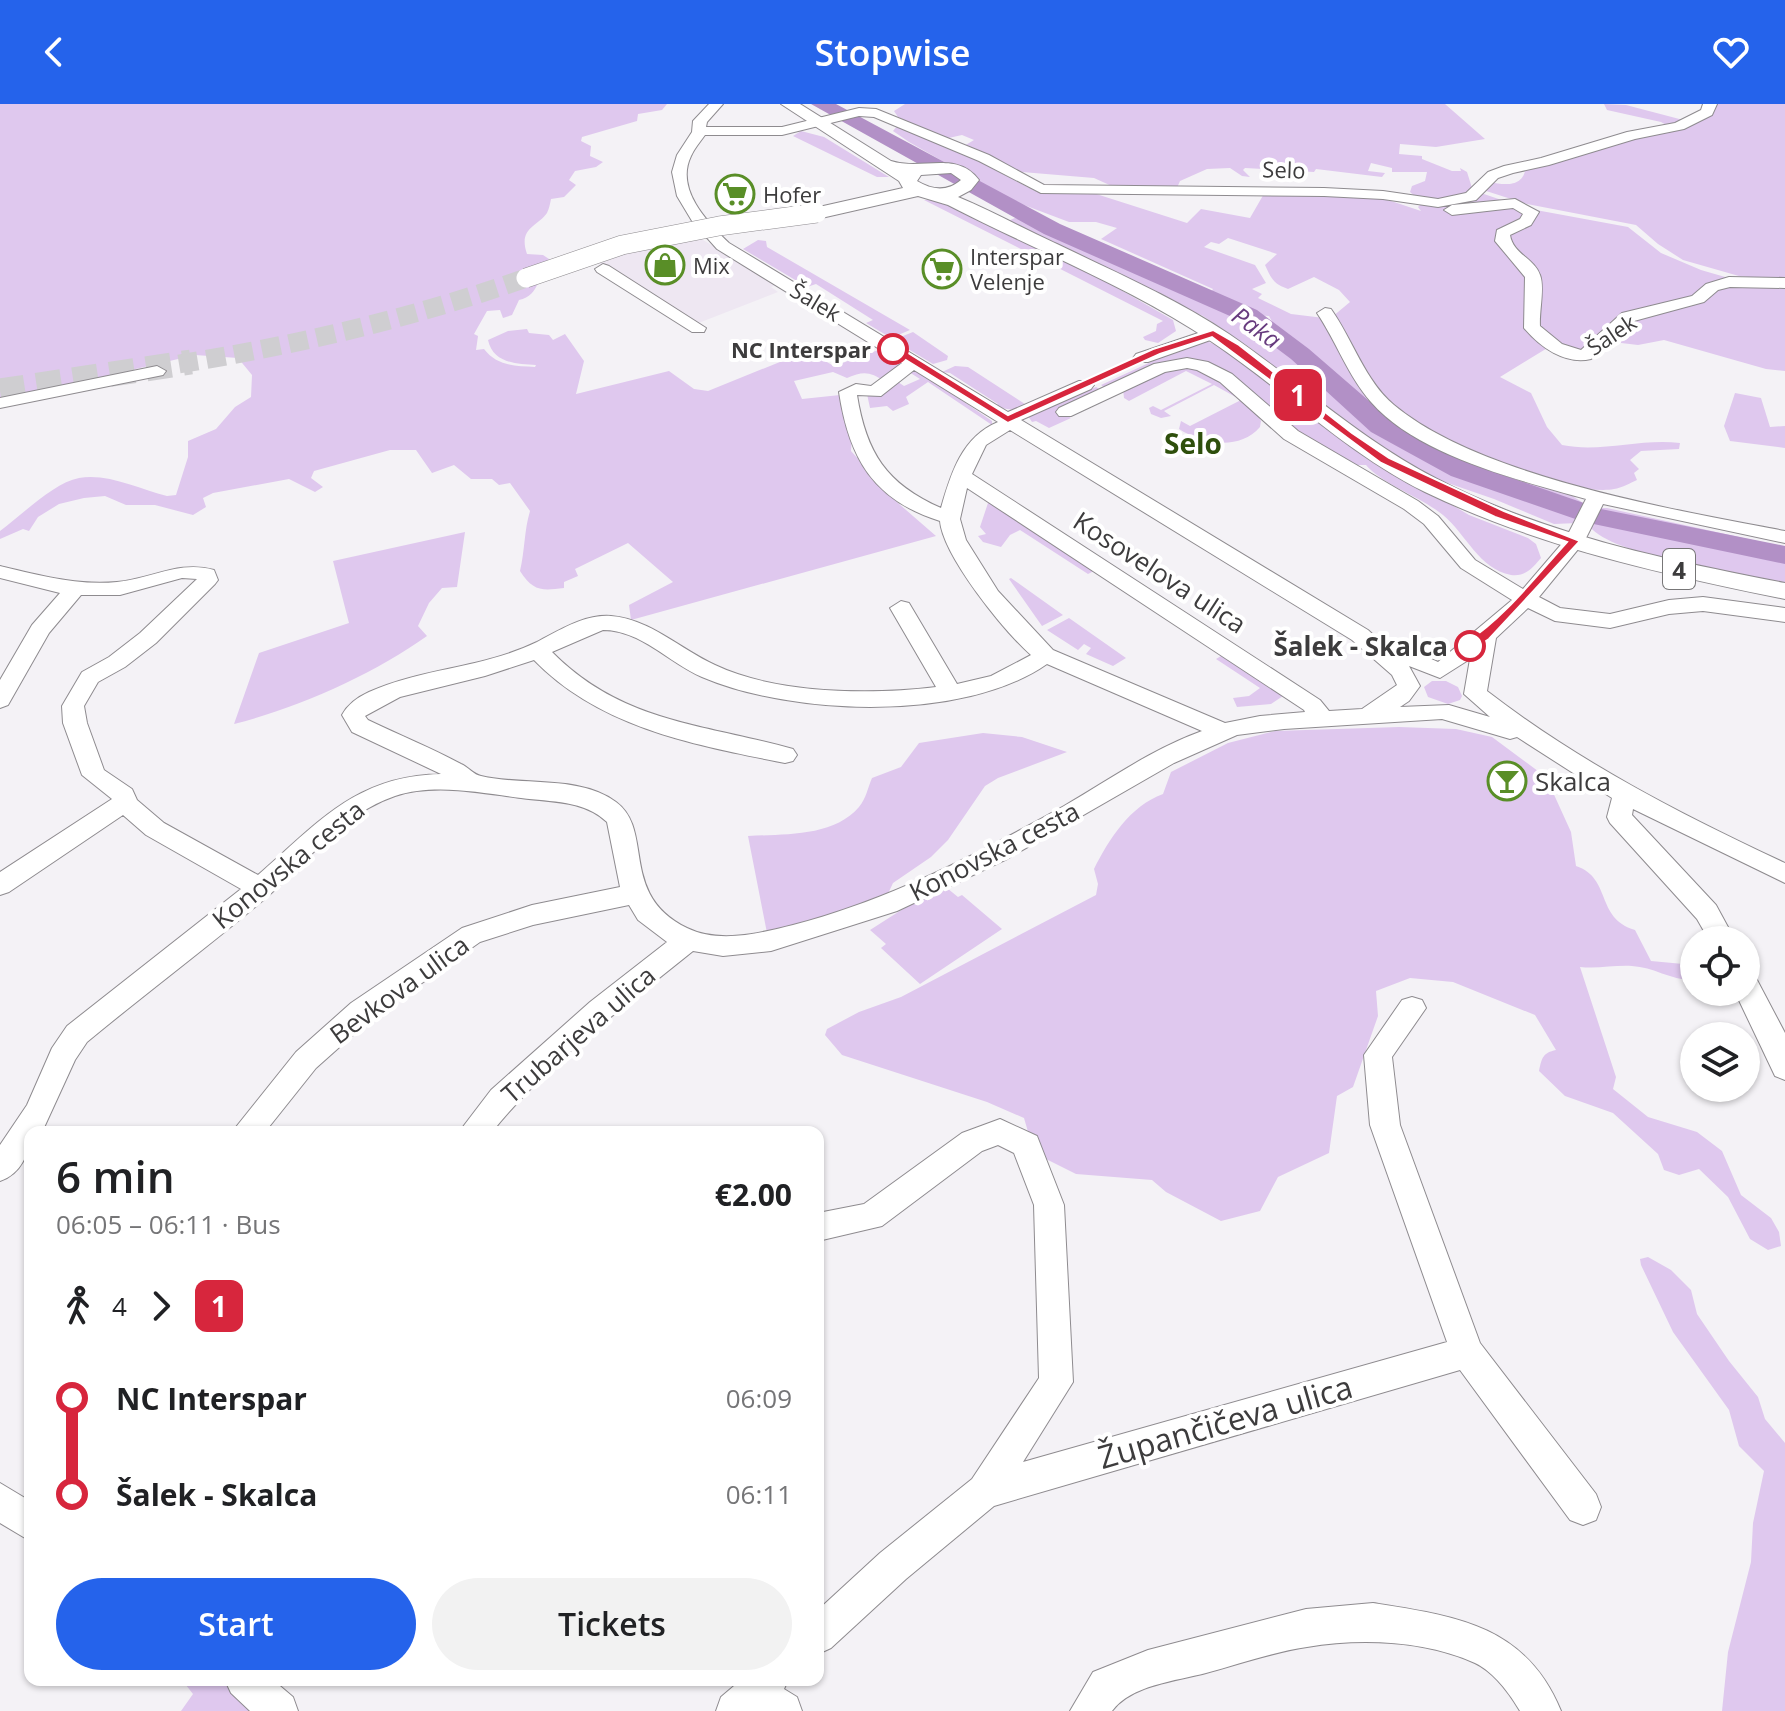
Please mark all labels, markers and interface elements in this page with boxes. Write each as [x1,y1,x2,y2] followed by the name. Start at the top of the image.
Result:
[814,28,971,77] text: Stopwise
[32,30,76,74] icon: back
[1709,30,1753,74] icon: heart
[1262,153,1306,185] street label: Selo
[714,173,756,215] supermarket icon: Hofer
[763,179,821,209] place label: Hofer
[970,241,1064,296] place label: Interspar Velenje
[644,244,686,286] shop icon: Mix
[921,248,963,290] supermarket icon: Interspar Velenje
[693,250,730,280] place label: Mix
[785,274,847,328] street label: Šalek
[1226,298,1288,356] water label: Paka
[1580,306,1642,361] street label: Šalek
[731,334,871,364] place label: NC Interspar
[878,334,908,364] marker: NC Interspar
[1272,369,1324,421] line badge: 1
[1290,376,1306,414] text: 1
[1164,424,1222,462] district label: Selo
[1067,503,1253,641] street label: Kosovelova ulica
[1663,549,1695,589] road number: 4
[1274,628,1448,664] place label: Šalek - Skalca
[1455,631,1485,661] marker: Šalek - Skalca
[1486,760,1528,802] bar icon: Skalca
[1535,763,1611,799] place label: Skalca
[204,791,372,937] street label: Konovska cesta
[903,793,1085,909] street label: Konovska cesta
[322,926,476,1052] street label: Bevkova ulica
[1680,926,1760,1102] map controls
[1680,926,1760,1006] button: locate
[493,957,663,1111] street label: Trubarjeva ulica
[1680,1022,1760,1102] button: layers
[56,1146,175,1206] text: 6 min
[715,1174,792,1215] text: €2.00
[56,1206,281,1242] text: 06:05 – 06:11 · Bus
[56,1284,100,1328] icon: walk
[139,1284,183,1328] icon: forward
[211,1287,227,1325] text: 1
[112,1288,127,1324] text: 4
[1093,1364,1357,1478] street label: Župančičeva ulica
[116,1378,307,1419] text: NC Interspar
[726,1380,792,1416] text: 06:09
[116,1474,317,1515] text: Šalek - Skalca
[726,1476,792,1512] text: 06:11
[56,1578,416,1670] button: Start
[432,1578,792,1670] button: Tickets

